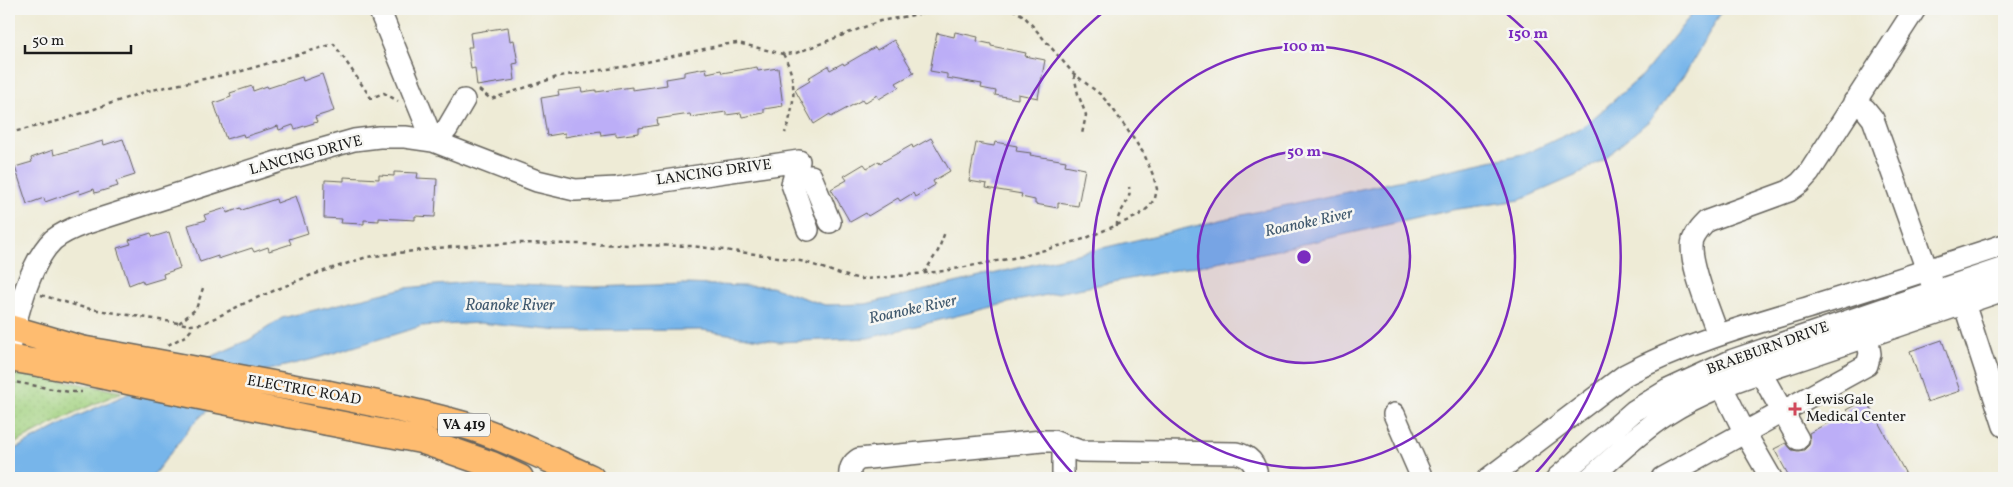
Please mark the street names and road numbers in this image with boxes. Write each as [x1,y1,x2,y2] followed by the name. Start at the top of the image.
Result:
[247,131,365,181] street label: LANCING DRIVE
[655,155,773,191] street label: LANCING DRIVE
[1704,317,1832,381] street label: BRAEBURN DRIVE
[245,371,363,411] street label: ELECTRIC ROAD
[438,414,490,436] road number: VA 419

